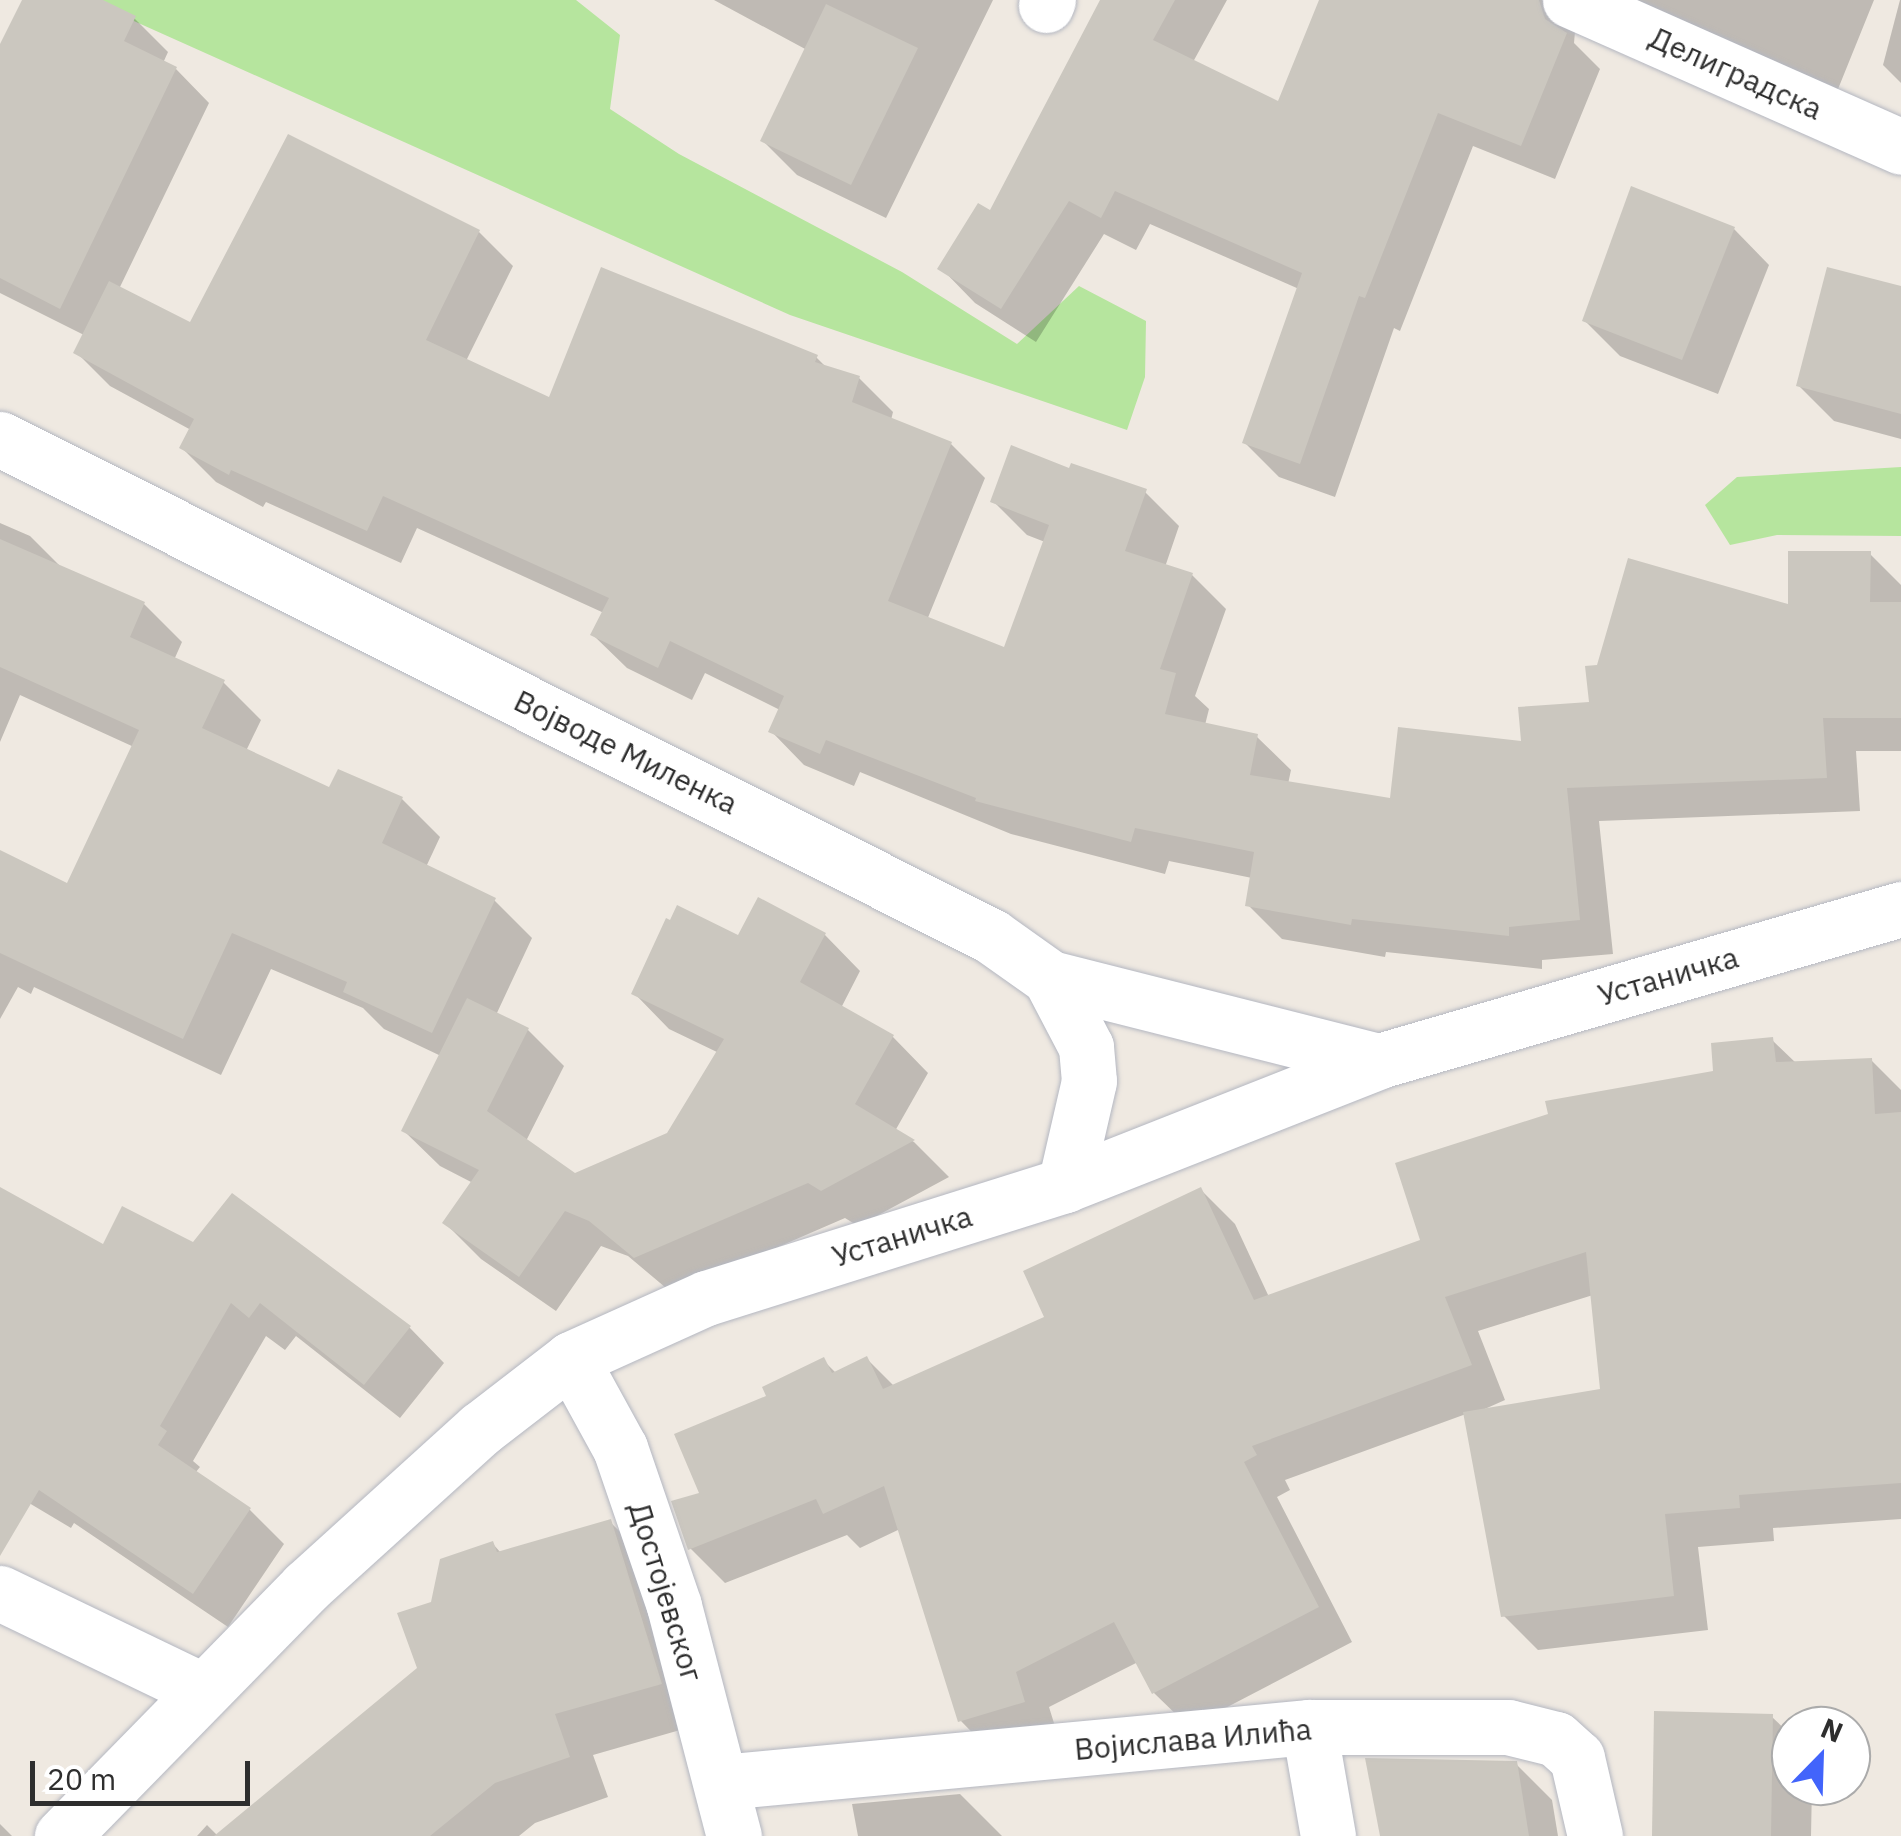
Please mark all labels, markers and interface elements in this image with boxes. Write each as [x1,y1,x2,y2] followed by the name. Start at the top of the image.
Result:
[1644,19,1828,127] street label: Делиградска
[508,682,744,822] street label: Војводе Миленка
[1594,939,1742,1013] street label: Устаничка
[828,1198,976,1274] street label: Устаничка
[622,1498,710,1686] street label: Достојевског
[1771,1706,1871,1806] north arrow
[1816,1709,1849,1751] text: N
[1073,1711,1313,1767] street label: Војислава Илића
[35,1741,255,1803] scale bar
[47,1759,116,1798] text: 20 m

